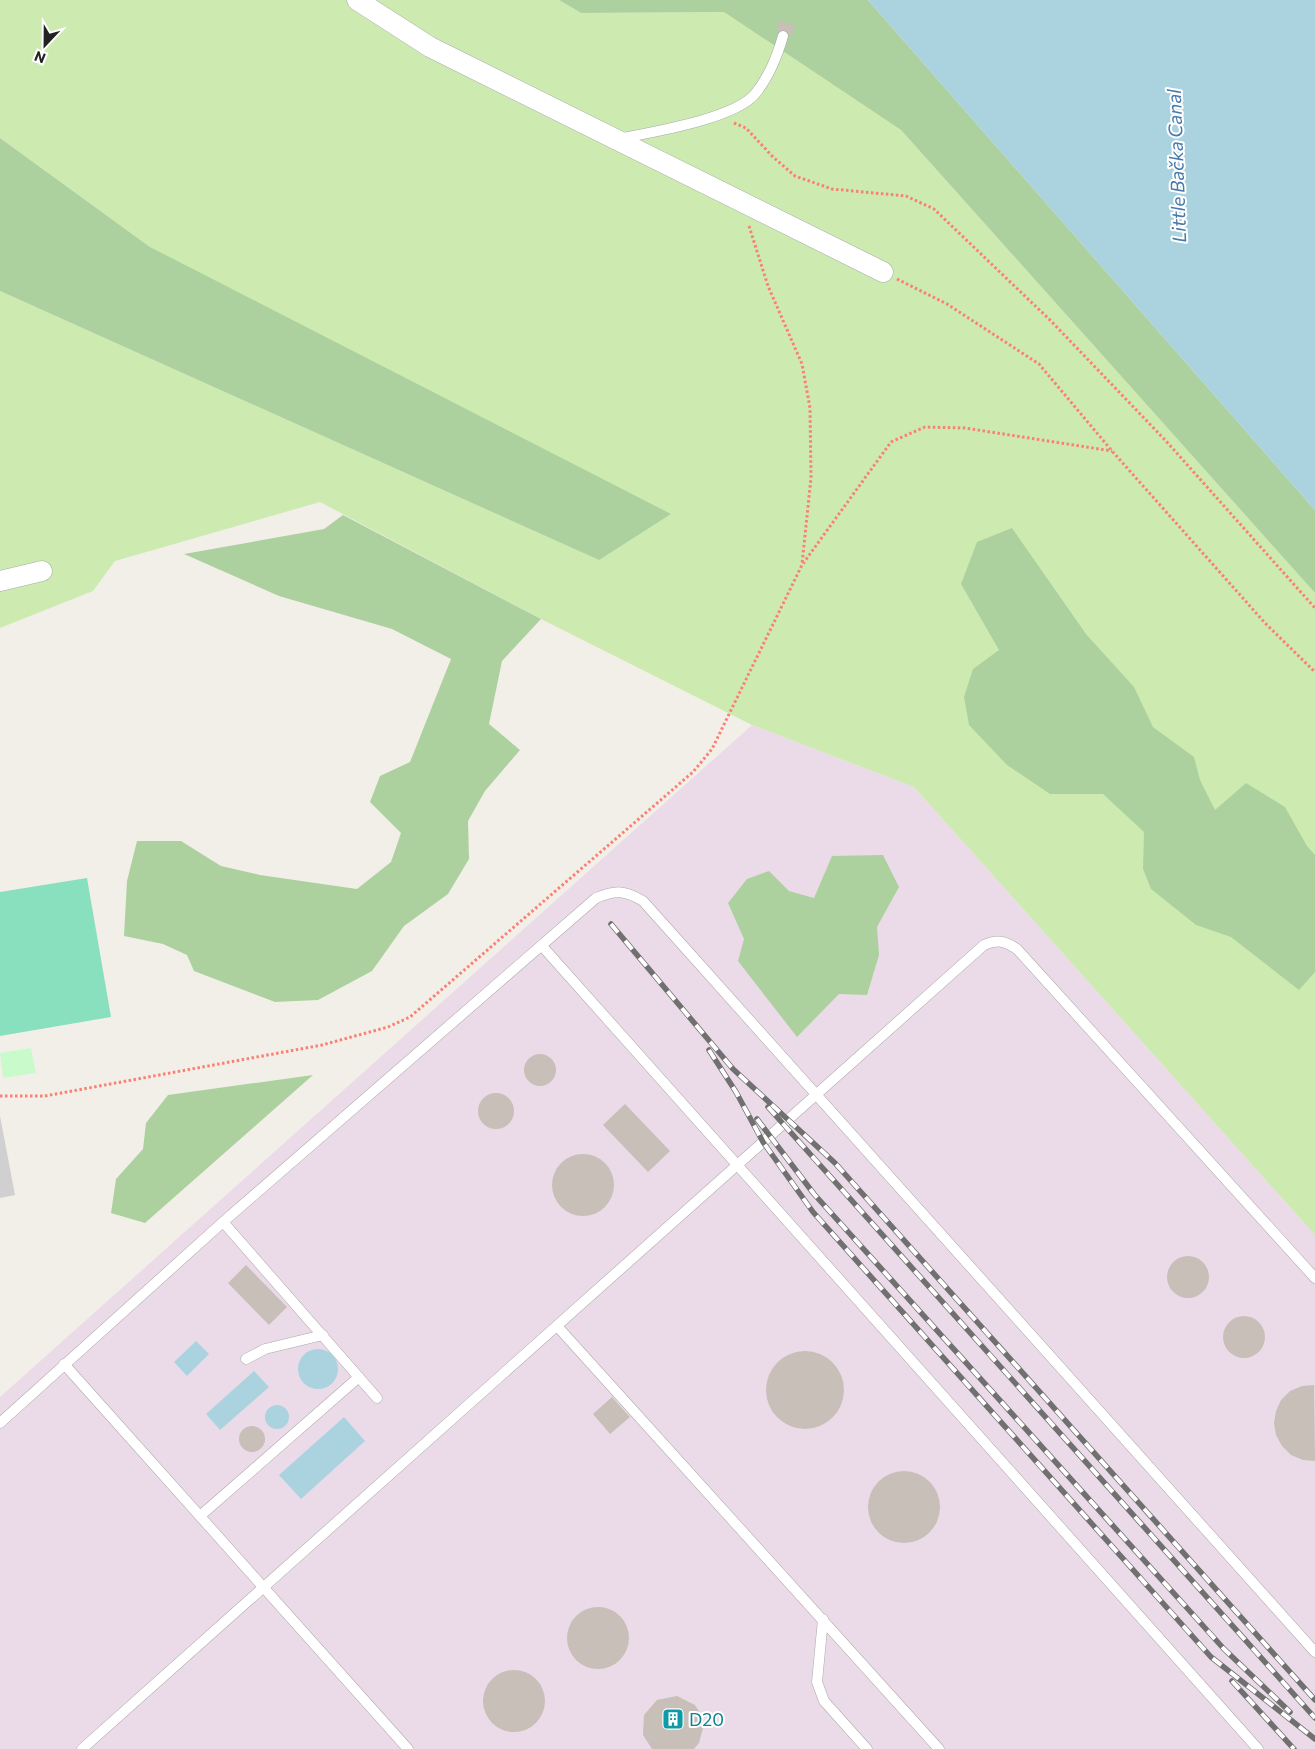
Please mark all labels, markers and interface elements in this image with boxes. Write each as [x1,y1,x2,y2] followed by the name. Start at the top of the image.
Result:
[20,20,70,70] north arrow
[32,48,48,67] text: N
[1162,88,1190,243] water label: Little Bačka Canal
[661,1707,685,1731] building icon: D20
[689,1708,724,1730] place label: D20

